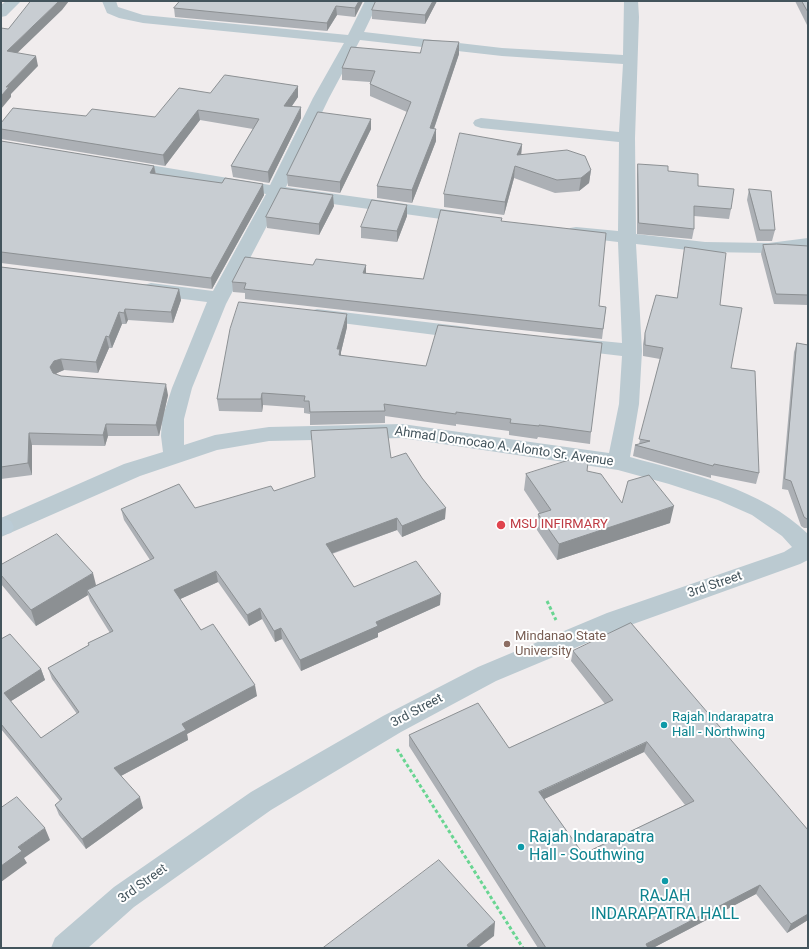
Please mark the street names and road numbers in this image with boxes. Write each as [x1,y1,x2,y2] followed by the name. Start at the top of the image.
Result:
[394,424,614,470] street label: Ahmad Domocao A. Alonto Sr. Avenue
[686,568,744,602] street label: 3rd Street
[388,691,446,731] street label: 3rd Street
[116,861,170,907] street label: 3rd Street

